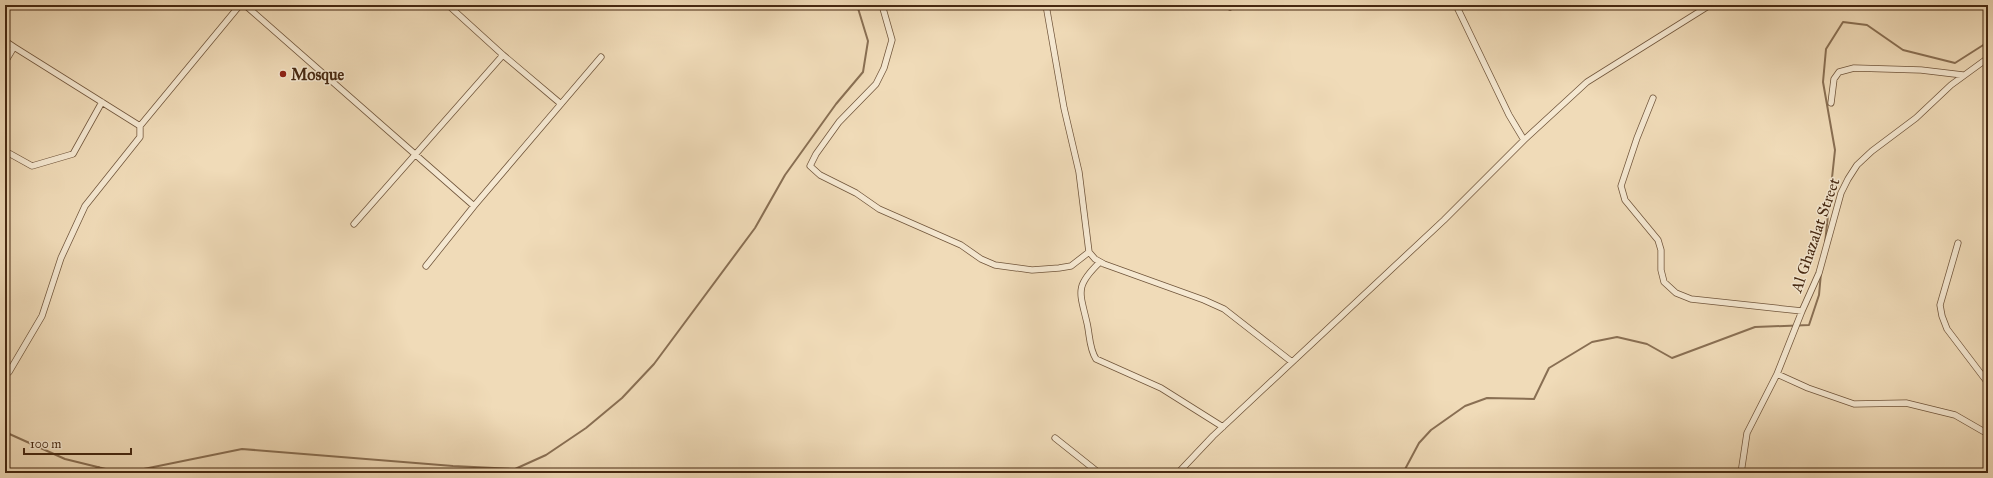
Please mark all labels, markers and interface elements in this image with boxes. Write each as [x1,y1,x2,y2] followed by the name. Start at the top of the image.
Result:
[291,65,345,85] place label: Mosque
[278,69,288,79] marker: Mosque
[1786,175,1844,296] street label: Al Ghazalat Street
[24,430,131,456] scale bar
[30,437,61,451] text: 100 m

